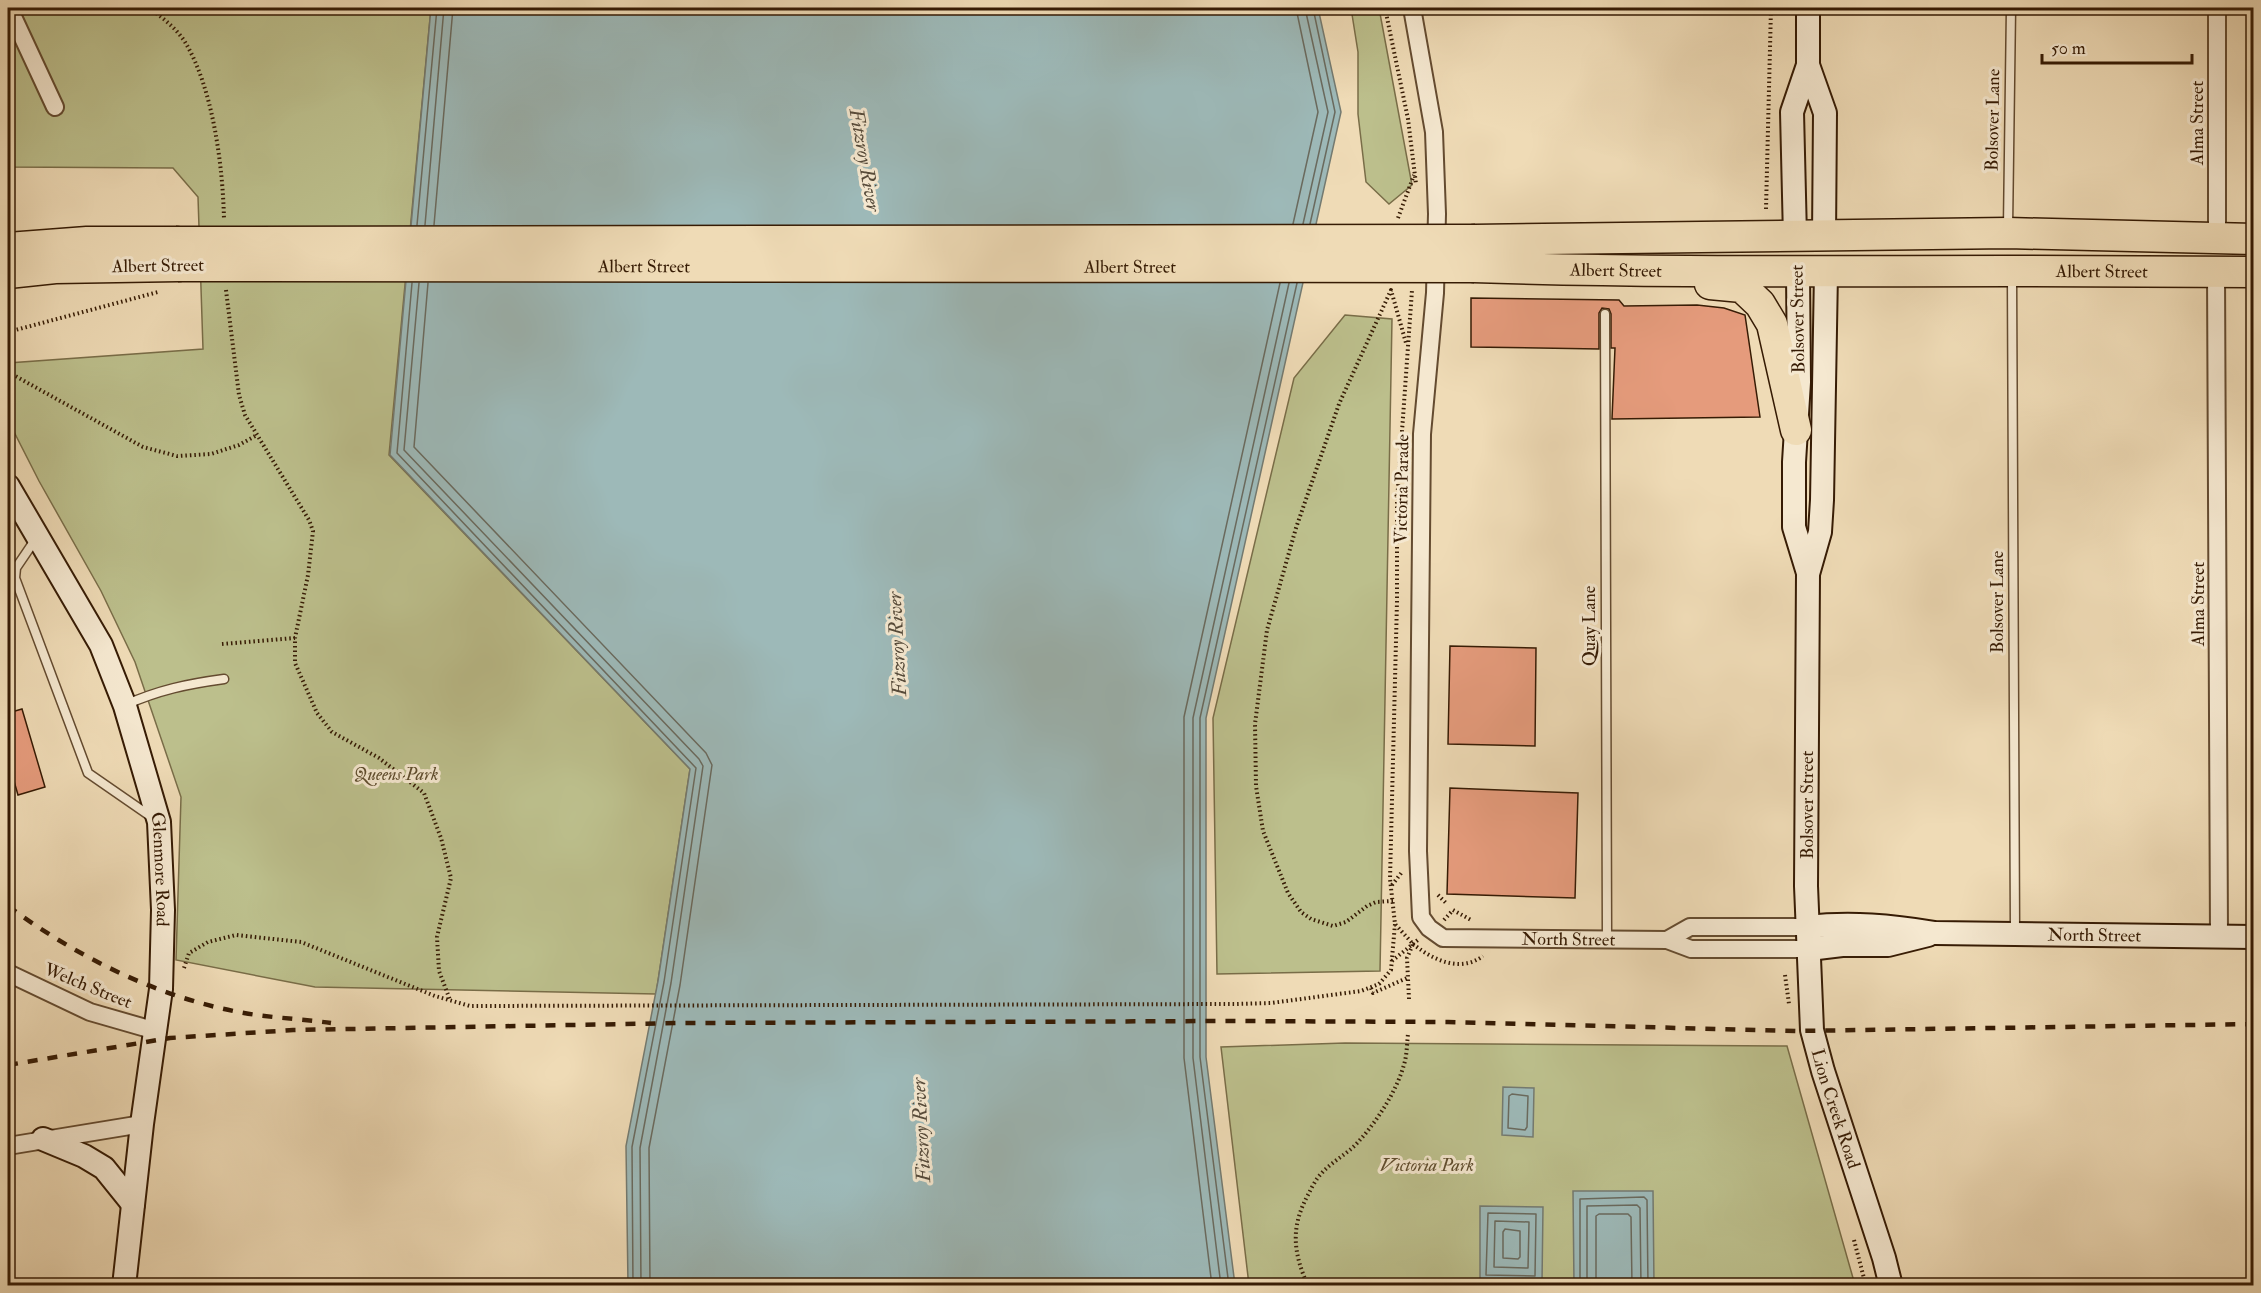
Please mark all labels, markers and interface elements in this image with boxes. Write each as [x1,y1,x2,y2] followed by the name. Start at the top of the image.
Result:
[2042,27,2192,65] scale bar
[2051,37,2086,60] text: 50 m
[1981,68,2005,171] street label: Bolsover Lane
[2186,81,2209,166] street label: Alma Street
[843,106,887,215] water label: Fitzroy River
[111,254,204,278] street label: Albert Street
[597,255,690,278] street label: Albert Street
[1083,255,1176,278] street label: Albert Street
[1569,258,1662,282] street label: Albert Street
[2055,260,2148,283] street label: Albert Street
[1786,264,1810,374] street label: Bolsover Street
[1390,433,1414,544] street label: Victoria Parade
[1986,550,2009,653] street label: Bolsover Lane
[2187,562,2210,647] street label: Alma Street
[1578,585,1601,666] street label: Quay Lane
[882,590,912,698] water label: Fitzroy River
[1796,751,1819,859] street label: Bolsover Street
[354,763,438,786] park label: Queens Park
[145,809,175,927] street label: Glenmore Road
[2047,923,2142,947] street label: North Street
[1522,927,1616,951] street label: North Street
[40,958,135,1014] street label: Welch Street
[1806,1046,1866,1171] street label: Lion Creek Road
[906,1076,936,1184] water label: Fitzroy River
[1380,1154,1474,1177] park label: Victoria Park

